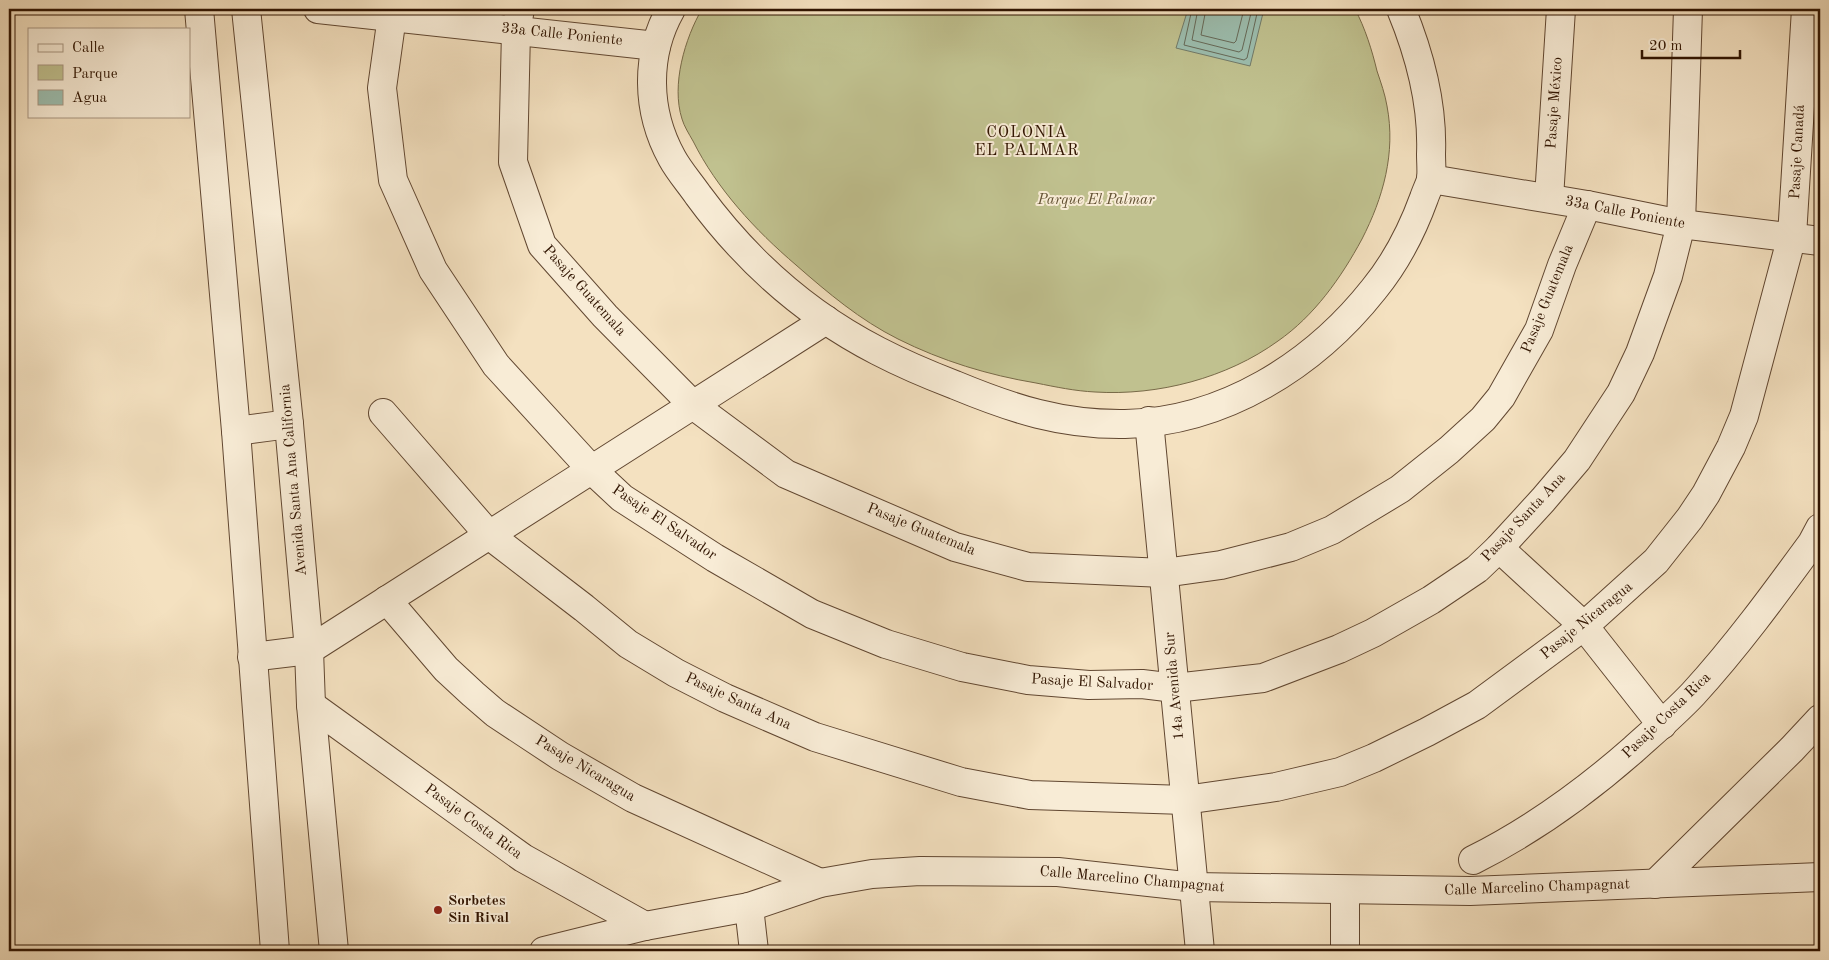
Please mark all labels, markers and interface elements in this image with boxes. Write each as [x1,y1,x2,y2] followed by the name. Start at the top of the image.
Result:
[501,21,623,49] street label: 33a Calle Poniente
[28,28,190,118] legend
[1642,28,1739,60] scale bar
[1649,39,1683,54] text: 20 m
[72,41,105,56] text: Calle
[1544,57,1566,149] street label: Pasaje México
[72,67,118,82] text: Parque
[72,91,108,106] text: Agua
[1788,104,1808,200] street label: Pasaje Canadá
[974,125,1080,159] district label: COLONIA EL PALMAR
[1037,193,1155,208] park label: Parque El Palmar
[1564,194,1686,232] street label: 33a Calle Poniente
[1519,242,1577,356] street label: Pasaje Guatemala
[540,243,629,340] street label: Pasaje Guatemala
[278,383,310,577] street label: Avenida Santa Ana California
[1479,470,1569,565] street label: Pasaje Santa Ana
[609,483,719,563] street label: Pasaje El Salvador
[864,501,978,559] street label: Pasaje Guatemala
[1538,579,1636,663] street label: Pasaje Nicaragua
[1163,631,1187,741] street label: 14a Avenida Sur
[1620,670,1714,762] street label: Pasaje Costa Rica
[683,671,794,733] street label: Pasaje Santa Ana
[1030,672,1154,694] street label: Pasaje El Salvador
[533,733,638,805] street label: Pasaje Nicaragua
[422,782,525,863] street label: Pasaje Costa Rica
[1039,864,1225,896] street label: Calle Marcelino Champagnat
[1444,877,1630,899] street label: Calle Marcelino Champagnat
[448,894,510,926] place label: Sorbetes Sin Rival
[432,904,444,916] marker: Sorbetes Sin Rival

